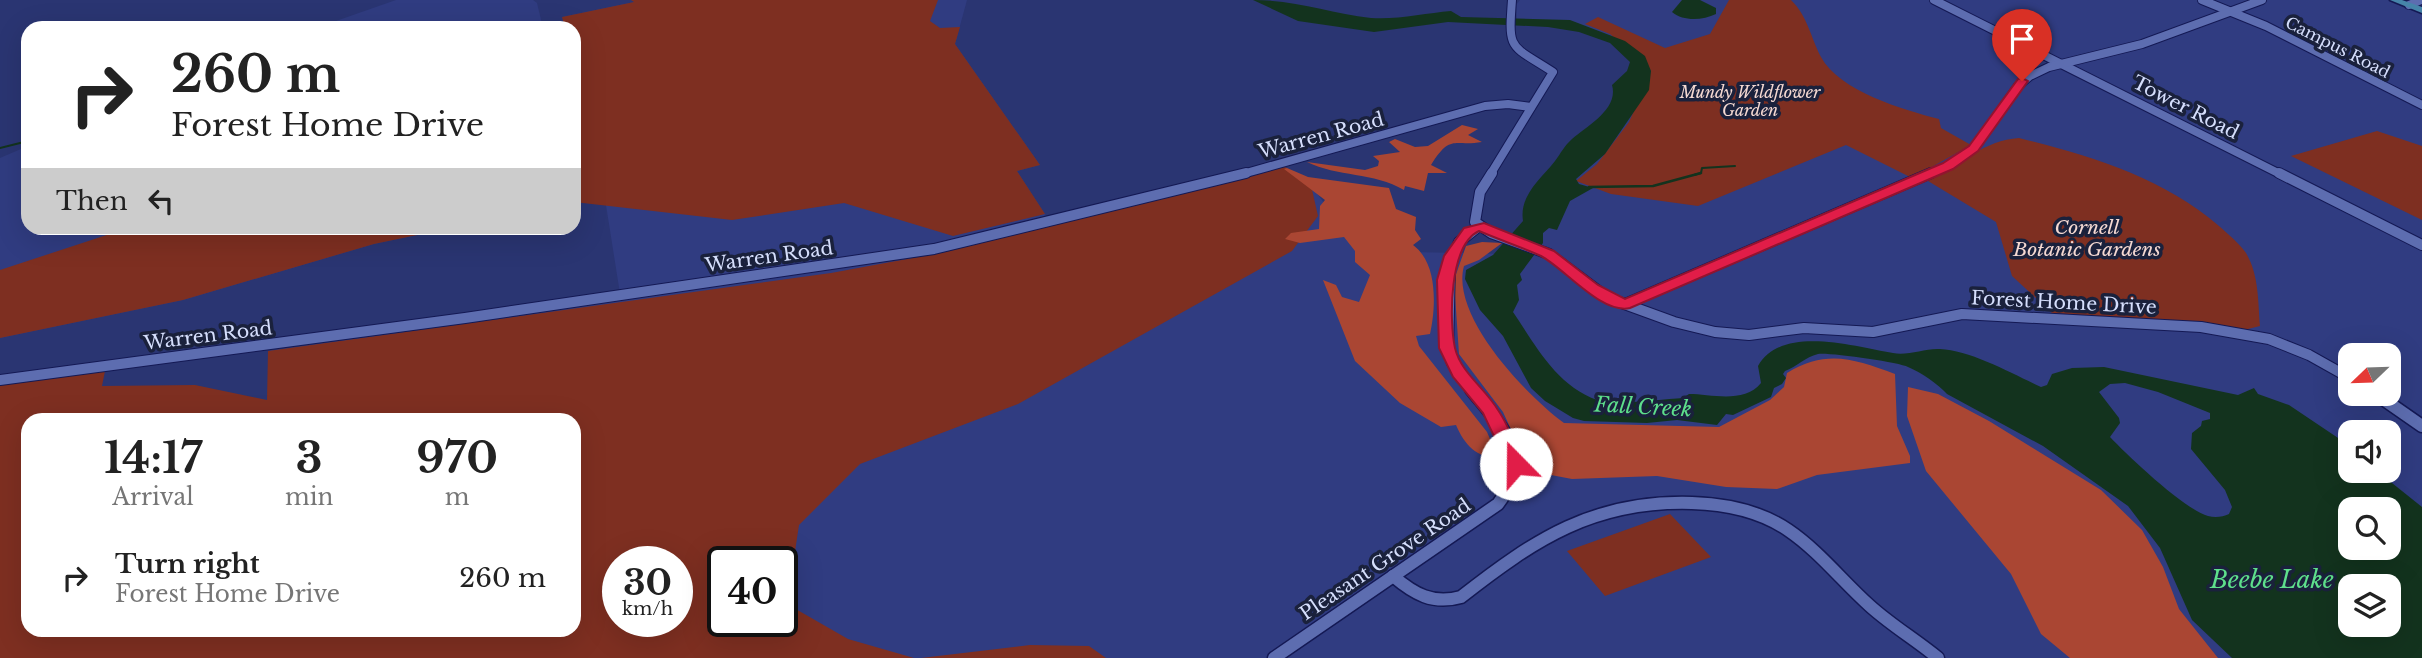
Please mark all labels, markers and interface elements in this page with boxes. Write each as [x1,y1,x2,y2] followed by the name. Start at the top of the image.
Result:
[1992,9,2052,81] pin
[2282,12,2394,82] street label: Campus Road
[2003,20,2041,58] icon: arrive
[171,44,340,105] text: 260 m
[56,49,147,140] icon: right
[2129,71,2243,144] street label: Tower Road
[1679,82,1821,120] park label: Mundy Wildflower Garden
[171,105,484,145] text: Forest Home Drive
[1255,108,1387,164] street label: Warren Road
[142,182,180,220] icon: left
[56,185,128,217] text: Then
[2012,216,2161,261] park label: Cornell Botanic Gardens
[703,236,835,277] street label: Warren Road
[1971,286,2157,319] street label: Forest Home Drive
[142,316,274,355] street label: Warren Road
[2338,343,2401,406] north arrow
[2338,343,2401,637] map controls
[1592,391,1693,423] water label: Fall Creek
[2338,420,2401,483] button: sound
[1479,427,1553,501] position arrow
[104,432,202,484] text: 14:17
[296,432,323,484] text: 3
[416,432,498,484] text: 970
[112,483,194,511] text: Arrival
[285,483,333,511] text: min
[445,483,470,511] text: m
[1296,494,1475,625] street label: Pleasant Grove Road
[2338,497,2401,560] button: search
[707,546,798,637] speed limit sign: 40
[115,548,260,580] text: Turn right
[56,559,94,597] icon: right
[623,561,672,604] text: 30
[459,562,546,594] text: 260 m
[2209,565,2334,594] water label: Beebe Lake
[2338,574,2401,637] button: layers
[115,580,340,608] text: Forest Home Drive
[622,598,673,620] text: km/h

